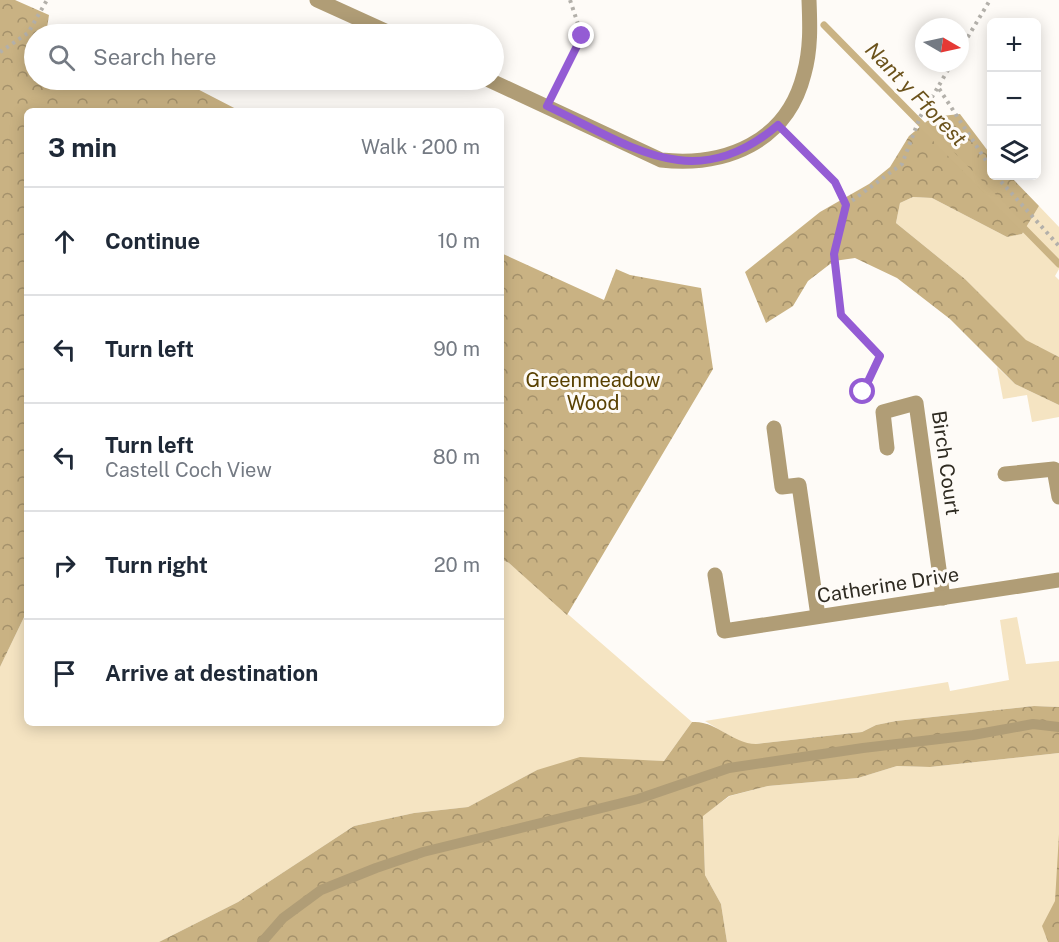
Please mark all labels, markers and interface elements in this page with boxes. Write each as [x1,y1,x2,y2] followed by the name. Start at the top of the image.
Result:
[915,18,969,72] north arrow
[987,18,1041,180] map controls
[987,18,1041,72] button: +
[568,22,594,48] route end
[24,24,504,90] search box
[860,37,972,151] water label: Nant y Fforest
[45,41,78,74] icon: search
[93,44,217,70] text: Search here
[987,72,1041,126] button: −
[987,126,1041,180] button: layers
[48,132,117,163] text: 3 min
[361,135,480,159] text: Walk · 200 m
[48,225,81,258] icon: ahead
[105,228,200,254] text: Continue
[437,229,480,253] text: 10 m
[48,333,81,366] icon: left
[105,336,194,362] text: Turn left
[433,337,480,361] text: 90 m
[526,368,661,415] park label: Greenmeadow Wood
[849,378,875,404] route start
[927,409,965,517] street label: Birch Court
[105,432,194,458] text: Turn left
[48,441,81,474] icon: left
[433,445,480,469] text: 80 m
[105,458,272,482] text: Castell Coch View
[48,549,81,582] icon: right
[105,552,208,578] text: Turn right
[434,553,480,577] text: 20 m
[815,562,961,608] street label: Catherine Drive
[48,657,81,690] icon: arrive
[105,660,318,686] text: Arrive at destination

